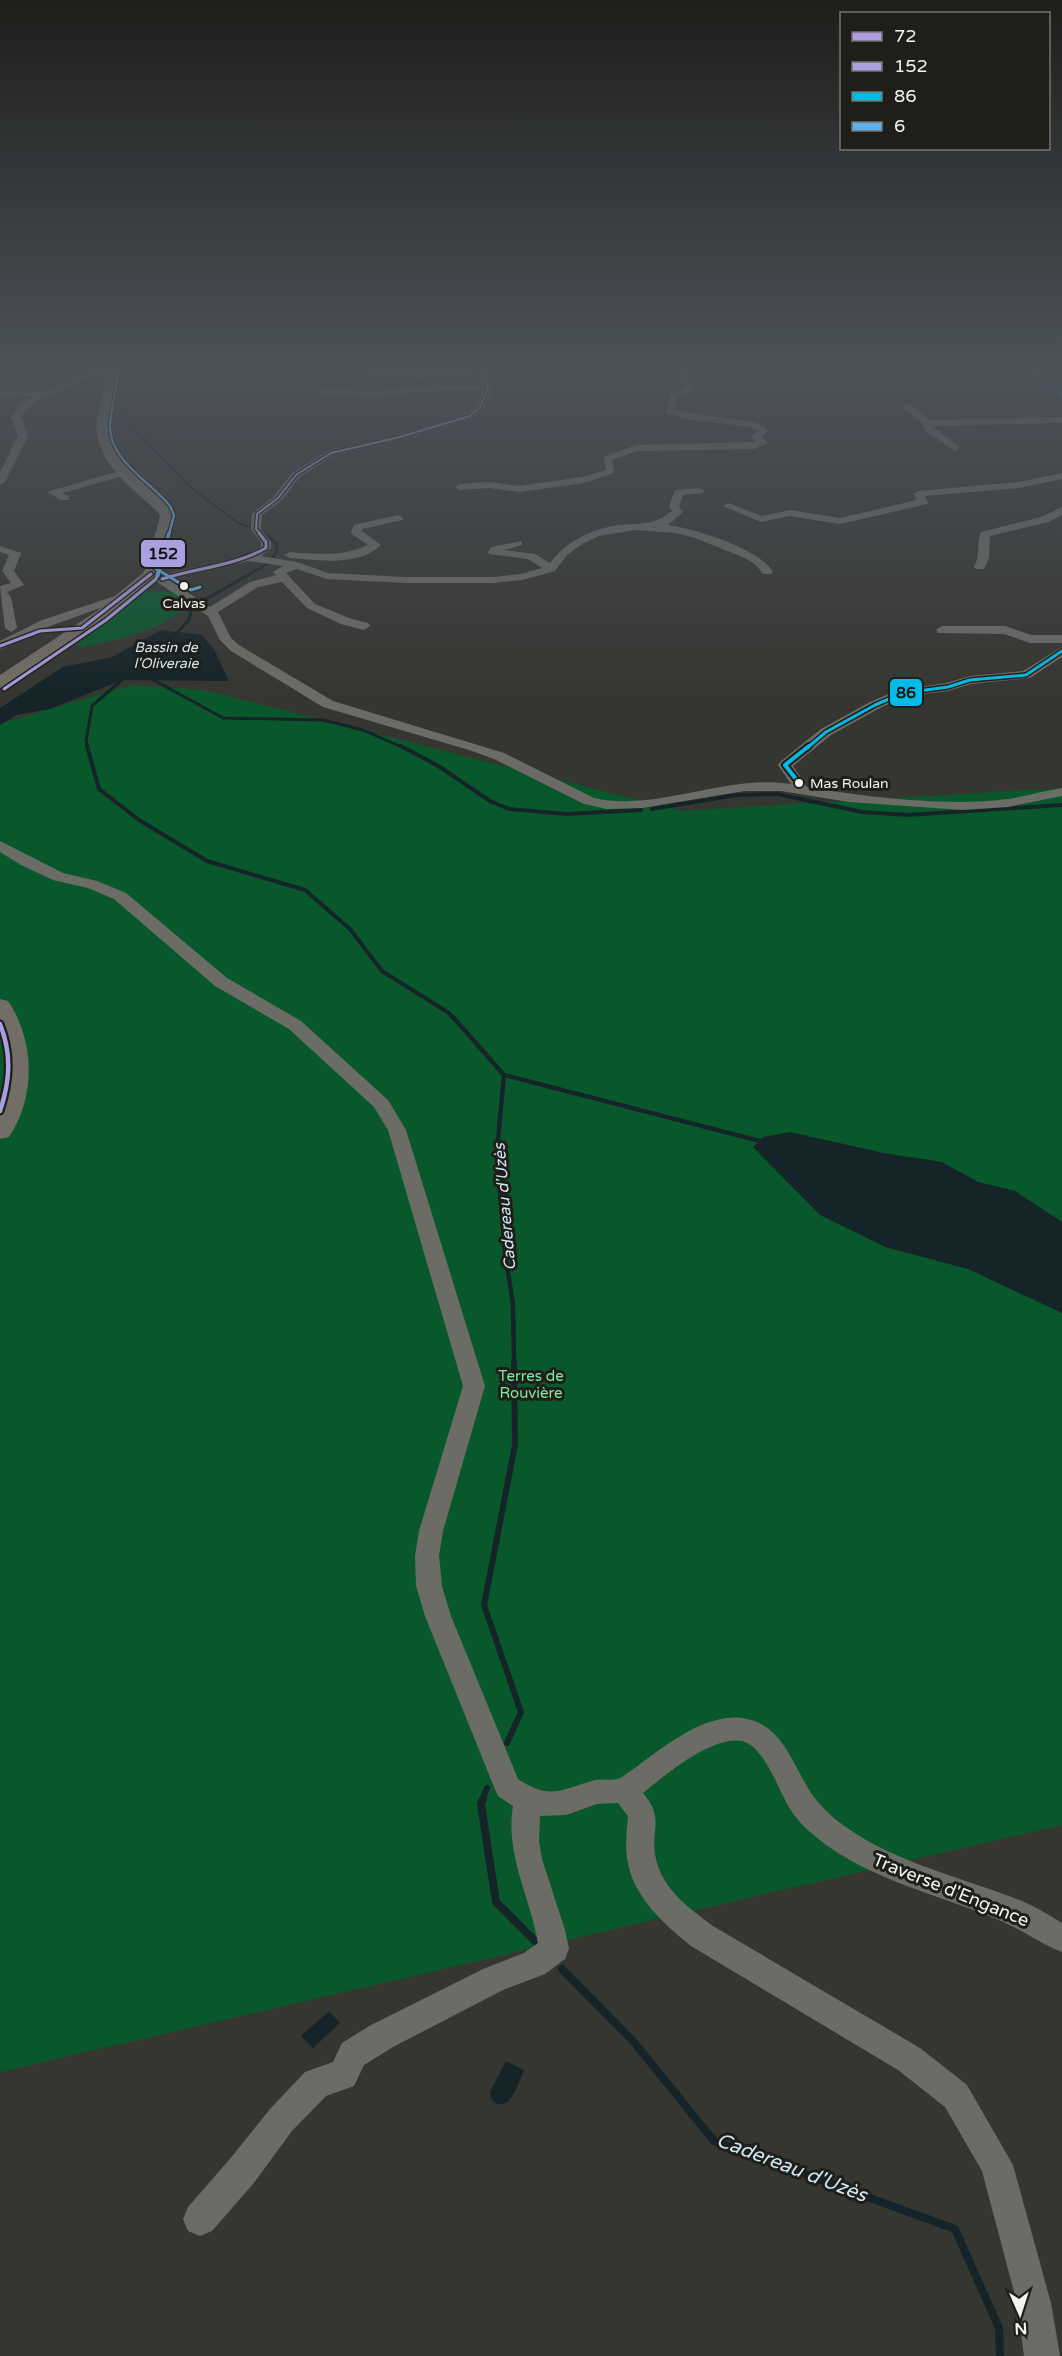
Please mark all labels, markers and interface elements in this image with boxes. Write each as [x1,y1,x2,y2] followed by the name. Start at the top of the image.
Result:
[840,12,1050,150] legend
[894,25,917,47] text: 72
[894,55,928,77] text: 152
[894,85,917,107] text: 86
[894,115,905,137] text: 6
[140,539,186,568] line badge: 152
[148,544,178,564] text: 152
[178,580,190,592] marker: Calvas
[162,595,206,612] place label: Calvas
[134,639,199,672] water label: Bassin de l'Oliveraie
[889,678,923,707] line badge: 86
[896,683,916,703] text: 86
[810,775,889,792] place label: Mas Roulan
[793,777,805,789] marker: Mas Roulan
[489,1141,521,1271] water label: Cadereau d'Uzès
[498,1367,564,1402] park label: Terres de Rouvière
[870,1849,1032,1931] street label: Traverse d'Engance
[713,2128,872,2208] water label: Cadereau d'Uzès
[990,2284,1050,2344] north arrow
[1014,2318,1028,2338] text: N

